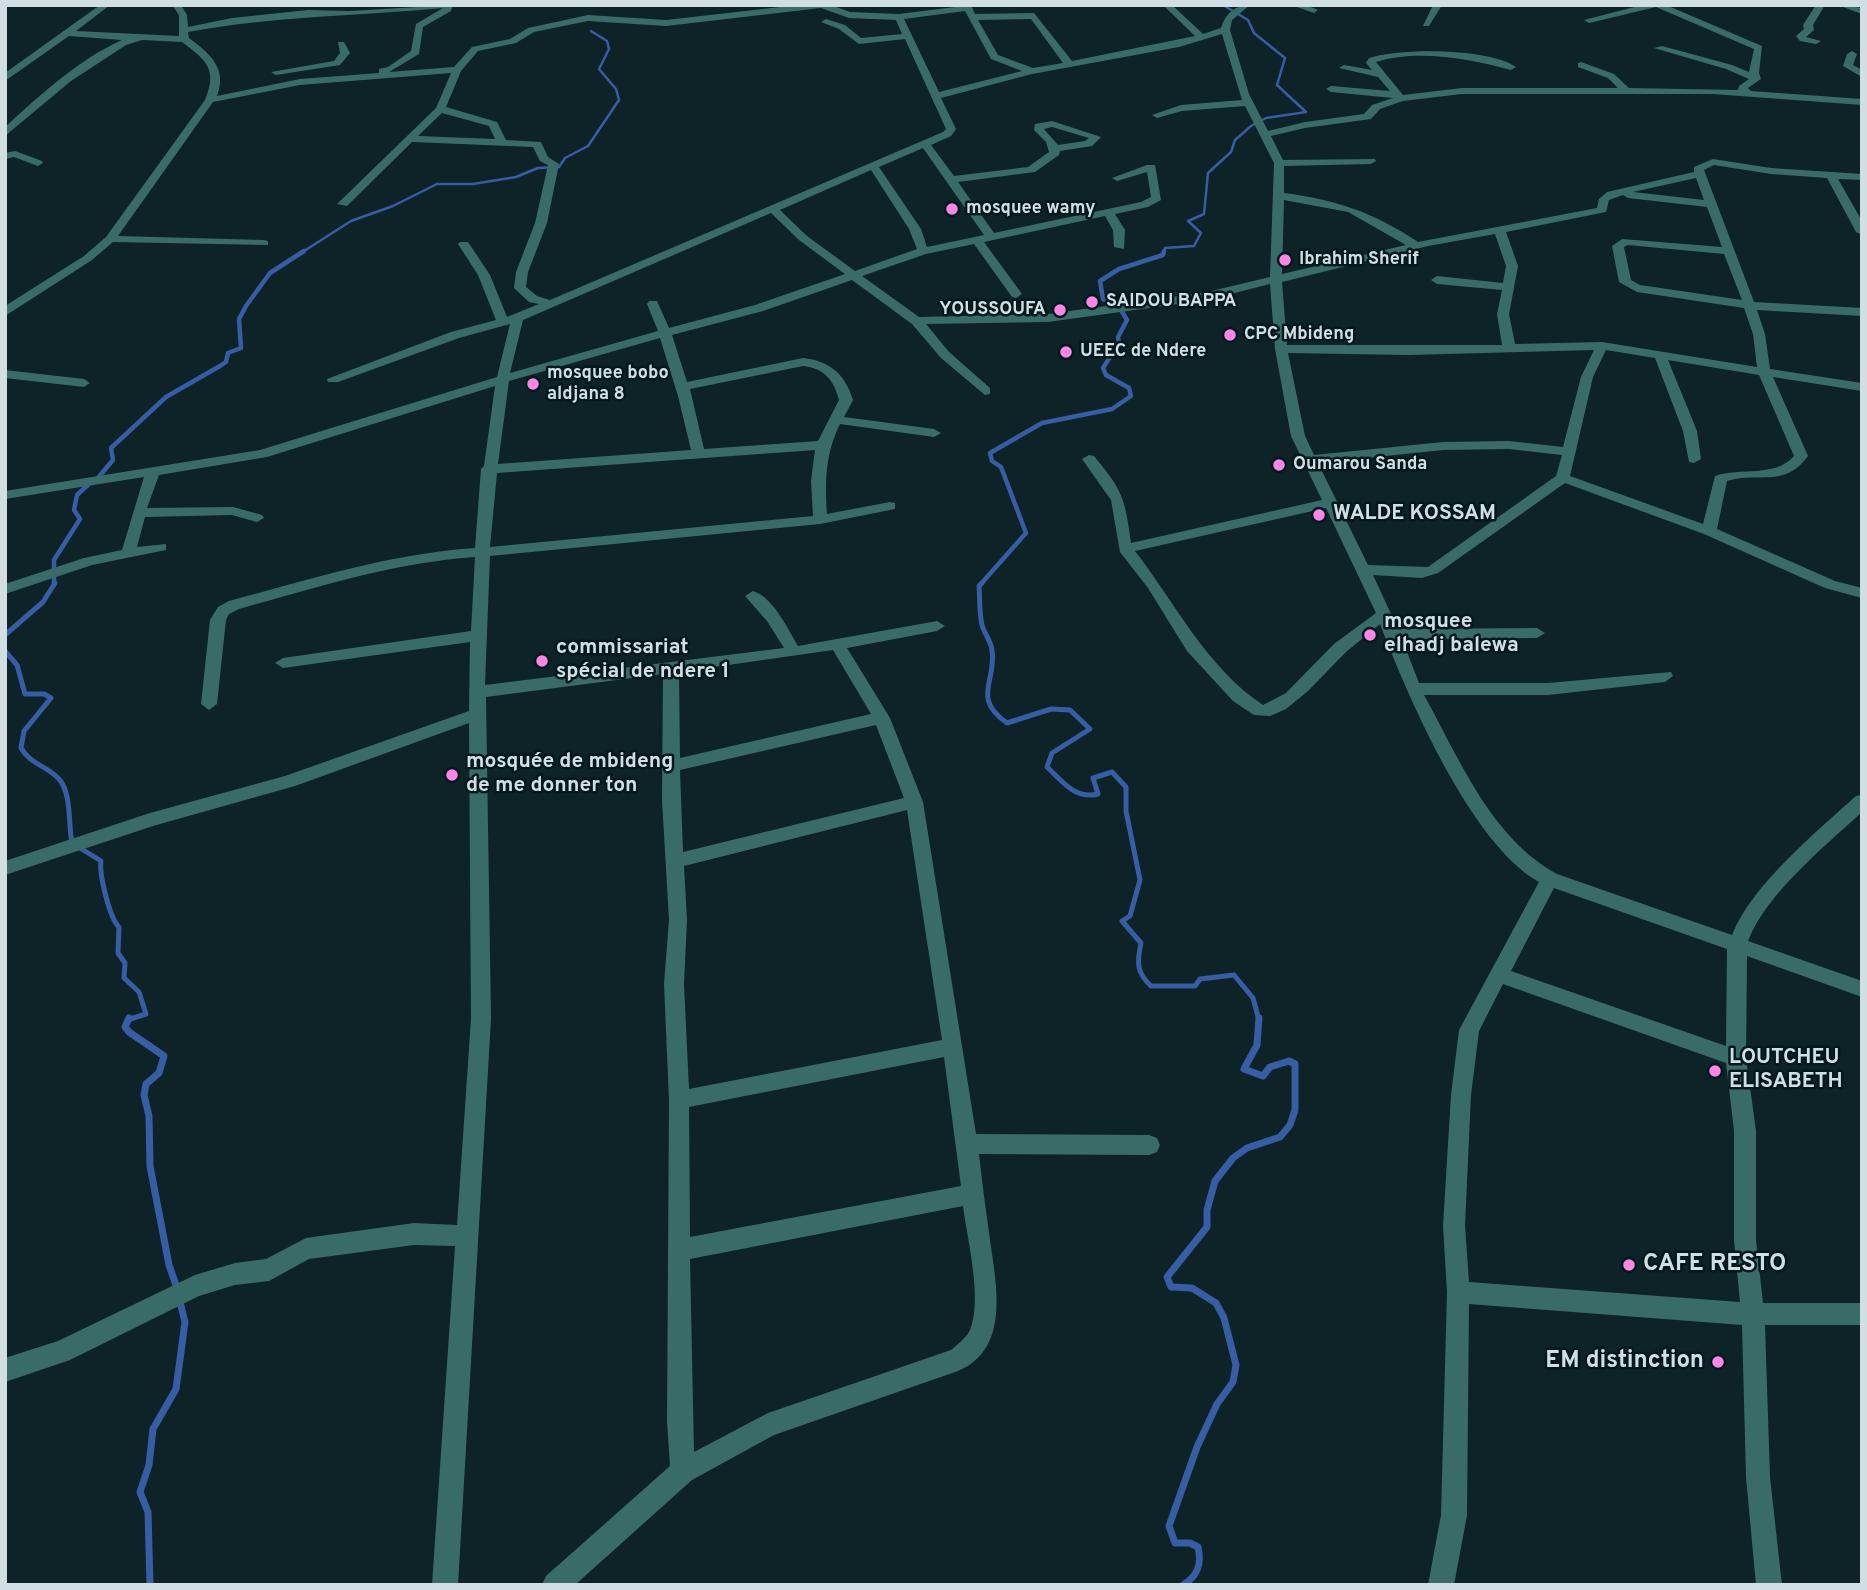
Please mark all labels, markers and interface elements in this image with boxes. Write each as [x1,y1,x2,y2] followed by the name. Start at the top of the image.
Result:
[966,198,1096,220] place label: mosquee wamy
[944,201,960,217] marker: mosquee wamy
[1299,249,1419,271] place label: Ibrahim Sherif
[1277,252,1293,268] marker: Ibrahim Sherif
[1106,291,1236,313] place label: SAIDOU BAPPA
[1084,294,1100,310] marker: SAIDOU BAPPA
[939,299,1046,321] place label: YOUSSOUFA
[1052,302,1068,318] marker: YOUSSOUFA
[1244,324,1354,346] place label: CPC Mbideng
[1222,327,1238,343] marker: CPC Mbideng
[1080,341,1206,363] place label: UEEC de Ndere
[1058,344,1074,360] marker: UEEC de Ndere
[547,363,669,406] place label: mosquee bobo aldjana 8
[525,376,541,392] marker: mosquee bobo aldjana 8
[1293,454,1427,476] place label: Oumarou Sanda
[1271,457,1287,473] marker: Oumarou Sanda
[1333,502,1496,528] place label: WALDE KOSSAM
[1311,507,1327,523] marker: WALDE KOSSAM
[1384,610,1519,660] place label: mosquee elhadj balewa
[1362,627,1378,643] marker: mosquee elhadj balewa
[556,636,730,686] place label: commissariat spécial de ndere 1
[534,653,550,669] marker: commissariat spécial de ndere 1
[466,750,673,800] place label: mosquée de mbideng de me donner ton
[444,767,460,783] marker: mosquée de mbideng de me donner ton
[1729,1046,1843,1096] place label: LOUTCHEU ELISABETH
[1707,1063,1723,1079] marker: LOUTCHEU ELISABETH
[1643,1251,1786,1279] place label: CAFE RESTO
[1621,1257,1637,1273] marker: CAFE RESTO
[1545,1348,1704,1376] place label: EM distinction
[1710,1354,1726,1370] marker: EM distinction

